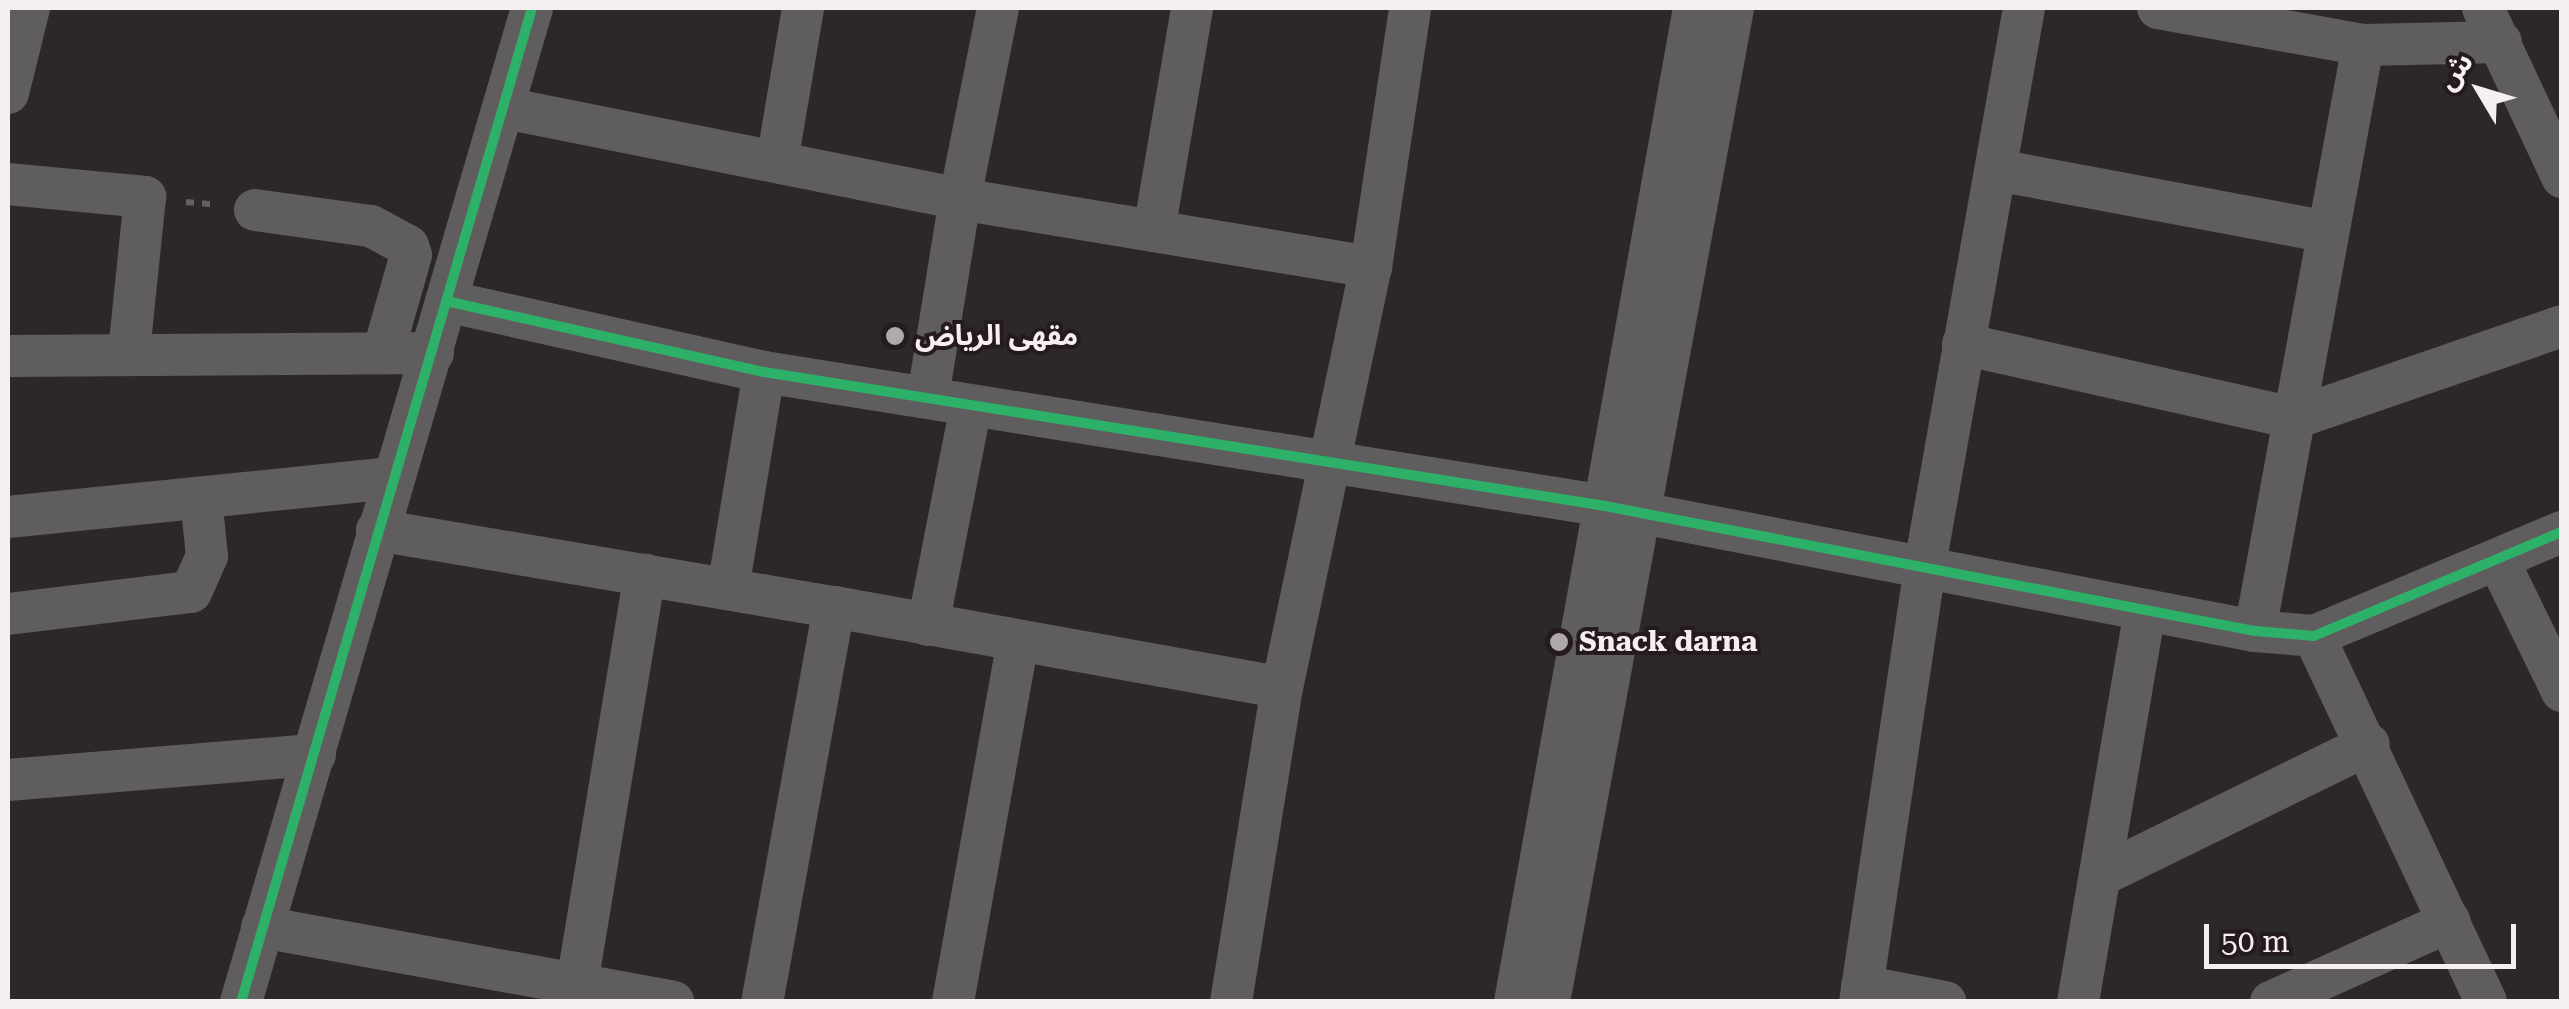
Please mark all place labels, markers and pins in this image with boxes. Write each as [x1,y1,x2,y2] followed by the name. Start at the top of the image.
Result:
[915,319,1078,353] place label: مقهى الرياض
[884,325,906,347] marker: مقهى الرياض
[1579,625,1757,659] place label: Snack darna
[1548,631,1570,653] marker: Snack darna

